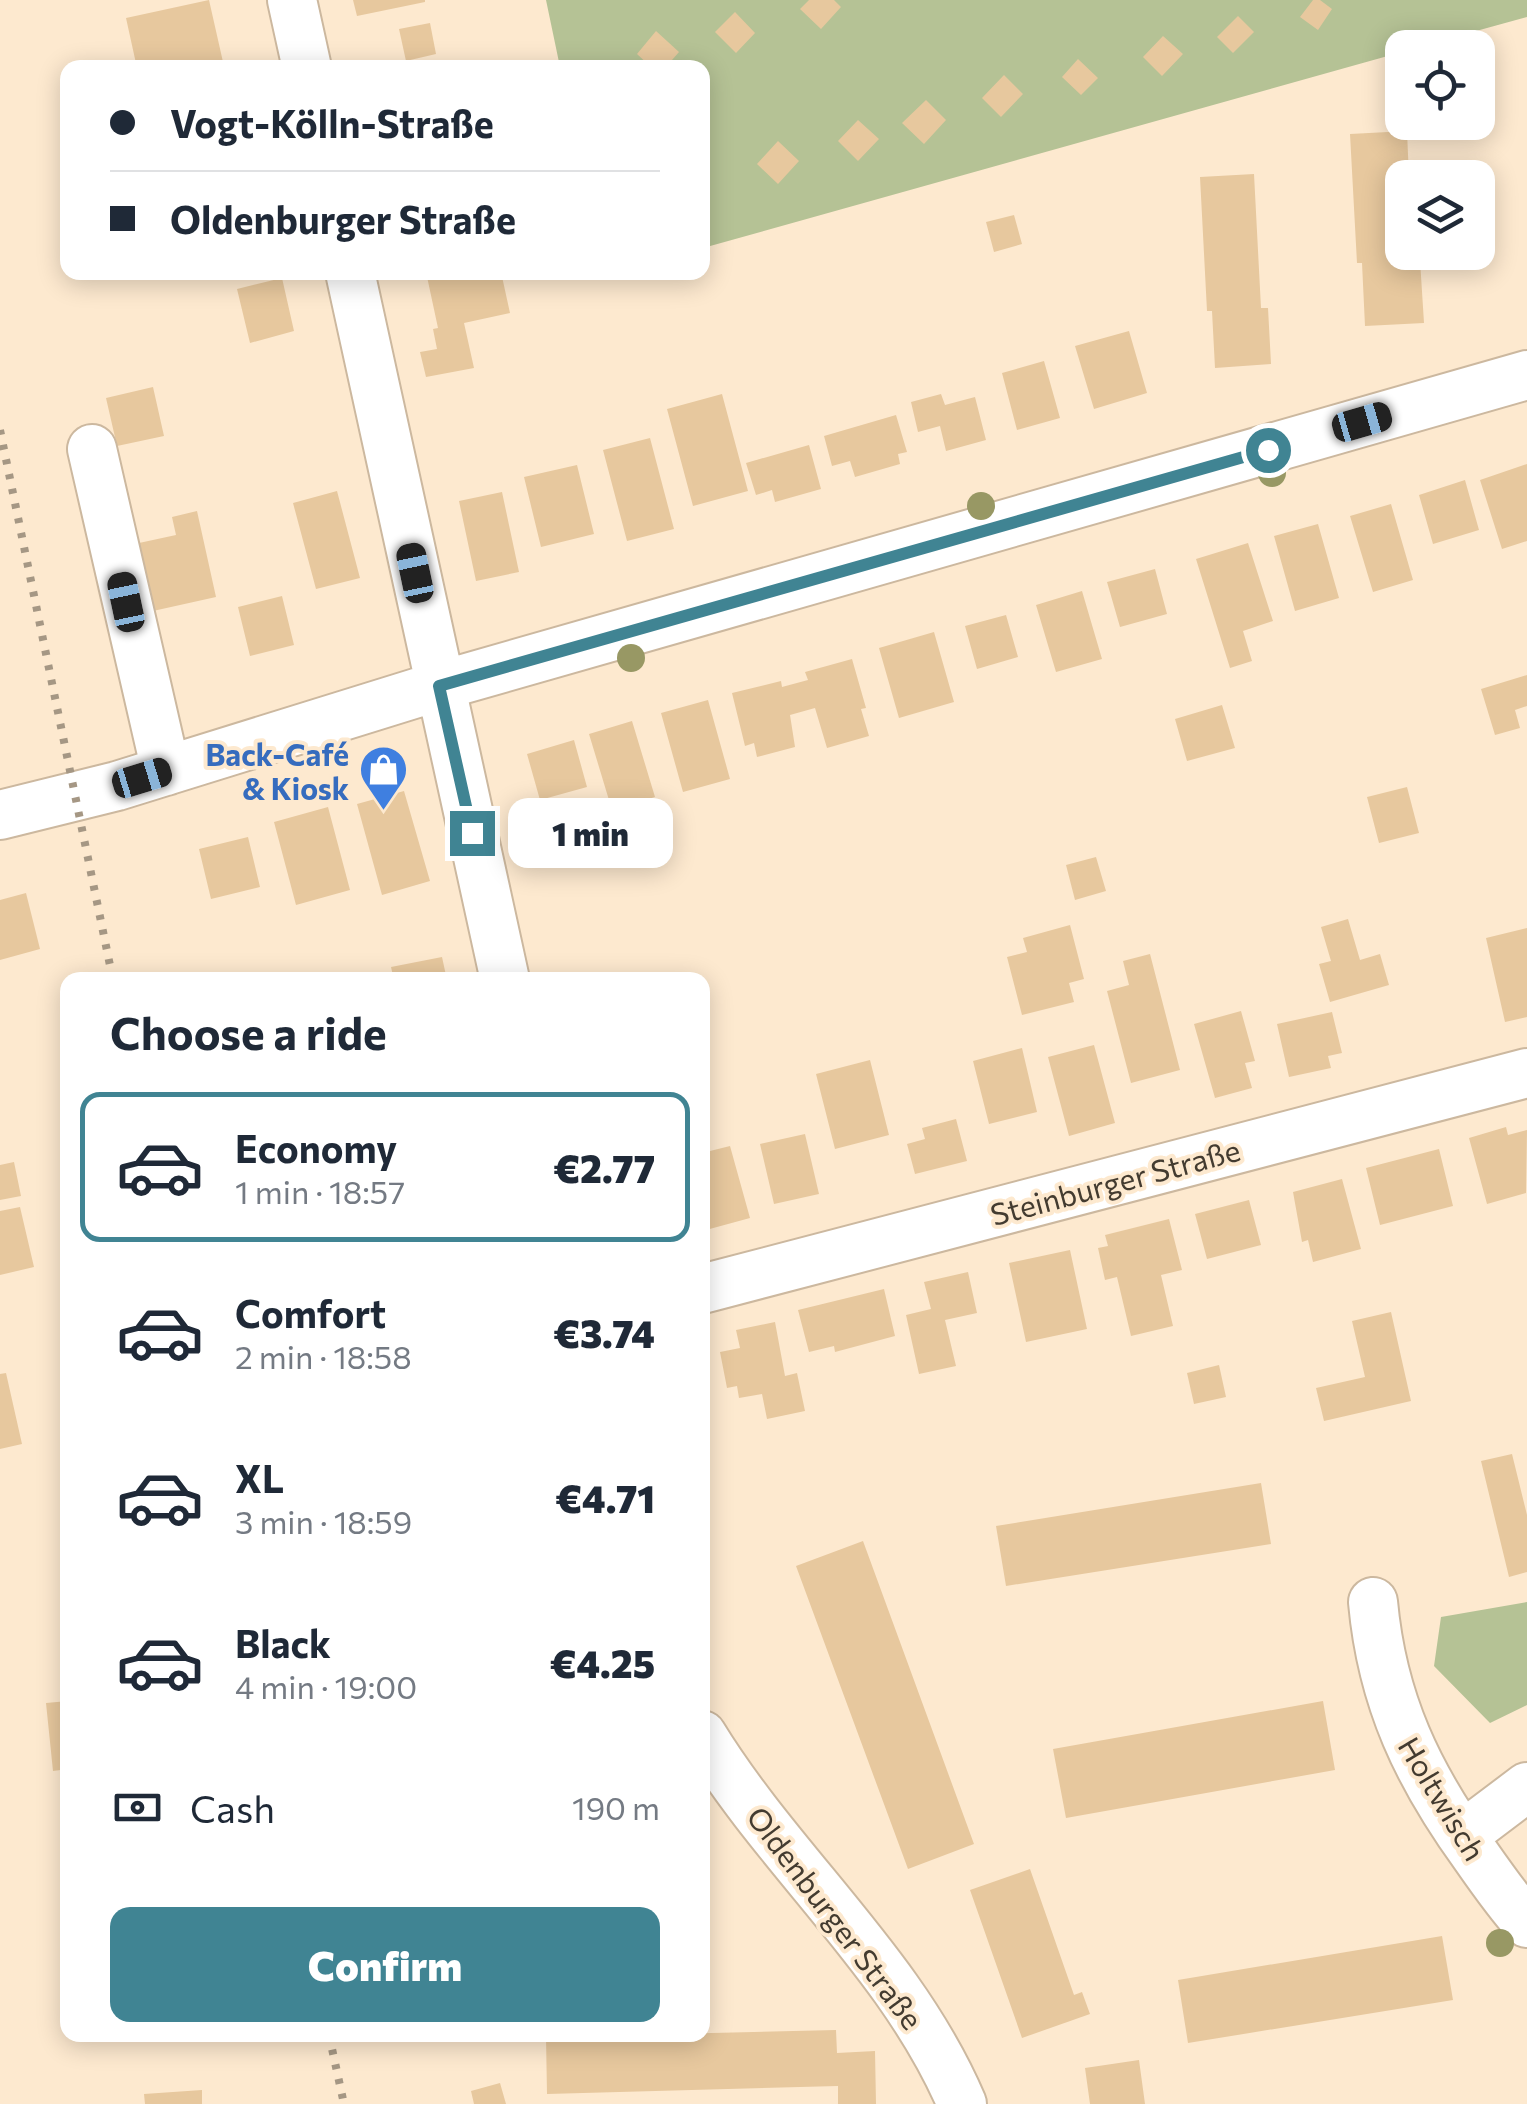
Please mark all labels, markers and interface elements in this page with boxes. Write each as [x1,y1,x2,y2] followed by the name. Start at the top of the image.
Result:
[1385,30,1495,270] map controls
[1385,30,1495,140] button: locate
[170,99,494,146] text: Vogt-Kölln-Straße
[1385,160,1495,270] button: layers
[170,195,516,242] text: Oldenburger Straße
[1329,399,1395,445] car
[1246,428,1291,473] route start
[394,541,436,605] car
[105,570,147,634] car
[206,735,349,806] place label: Back-Café & Kiosk
[358,744,410,812] shop icon: Back-Café & Kiosk
[109,755,175,801] car
[507,798,672,868] callout: 1 min
[450,811,495,856] route end
[552,813,629,853] text: 1 min
[110,1004,387,1059] text: Choose a ride
[115,1122,205,1212] icon: car
[235,1124,397,1171] text: Economy
[986,1130,1244,1232] street label: Steinburger Straße
[553,1144,655,1191] text: €2.77
[235,1171,405,1211] text: 1 min · 18:57
[115,1287,205,1377] icon: car
[235,1289,386,1336] text: Comfort
[553,1309,655,1356] text: €3.74
[235,1336,412,1376] text: 2 min · 18:58
[115,1452,205,1542] icon: car
[235,1454,284,1501] text: XL
[555,1474,655,1521] text: €4.71
[235,1501,412,1541] text: 3 min · 18:59
[115,1617,205,1707] icon: car
[235,1619,331,1666] text: Black
[550,1639,655,1686] text: €4.25
[235,1666,417,1706] text: 4 min · 19:00
[1392,1729,1494,1867] street label: Holtwisch
[110,1780,165,1835] icon: cash
[190,1784,275,1831] text: Cash
[572,1787,660,1827] text: 190 m
[740,1798,932,2036] street label: Oldenburger Straße
[110,1907,660,2022] button: Confirm

